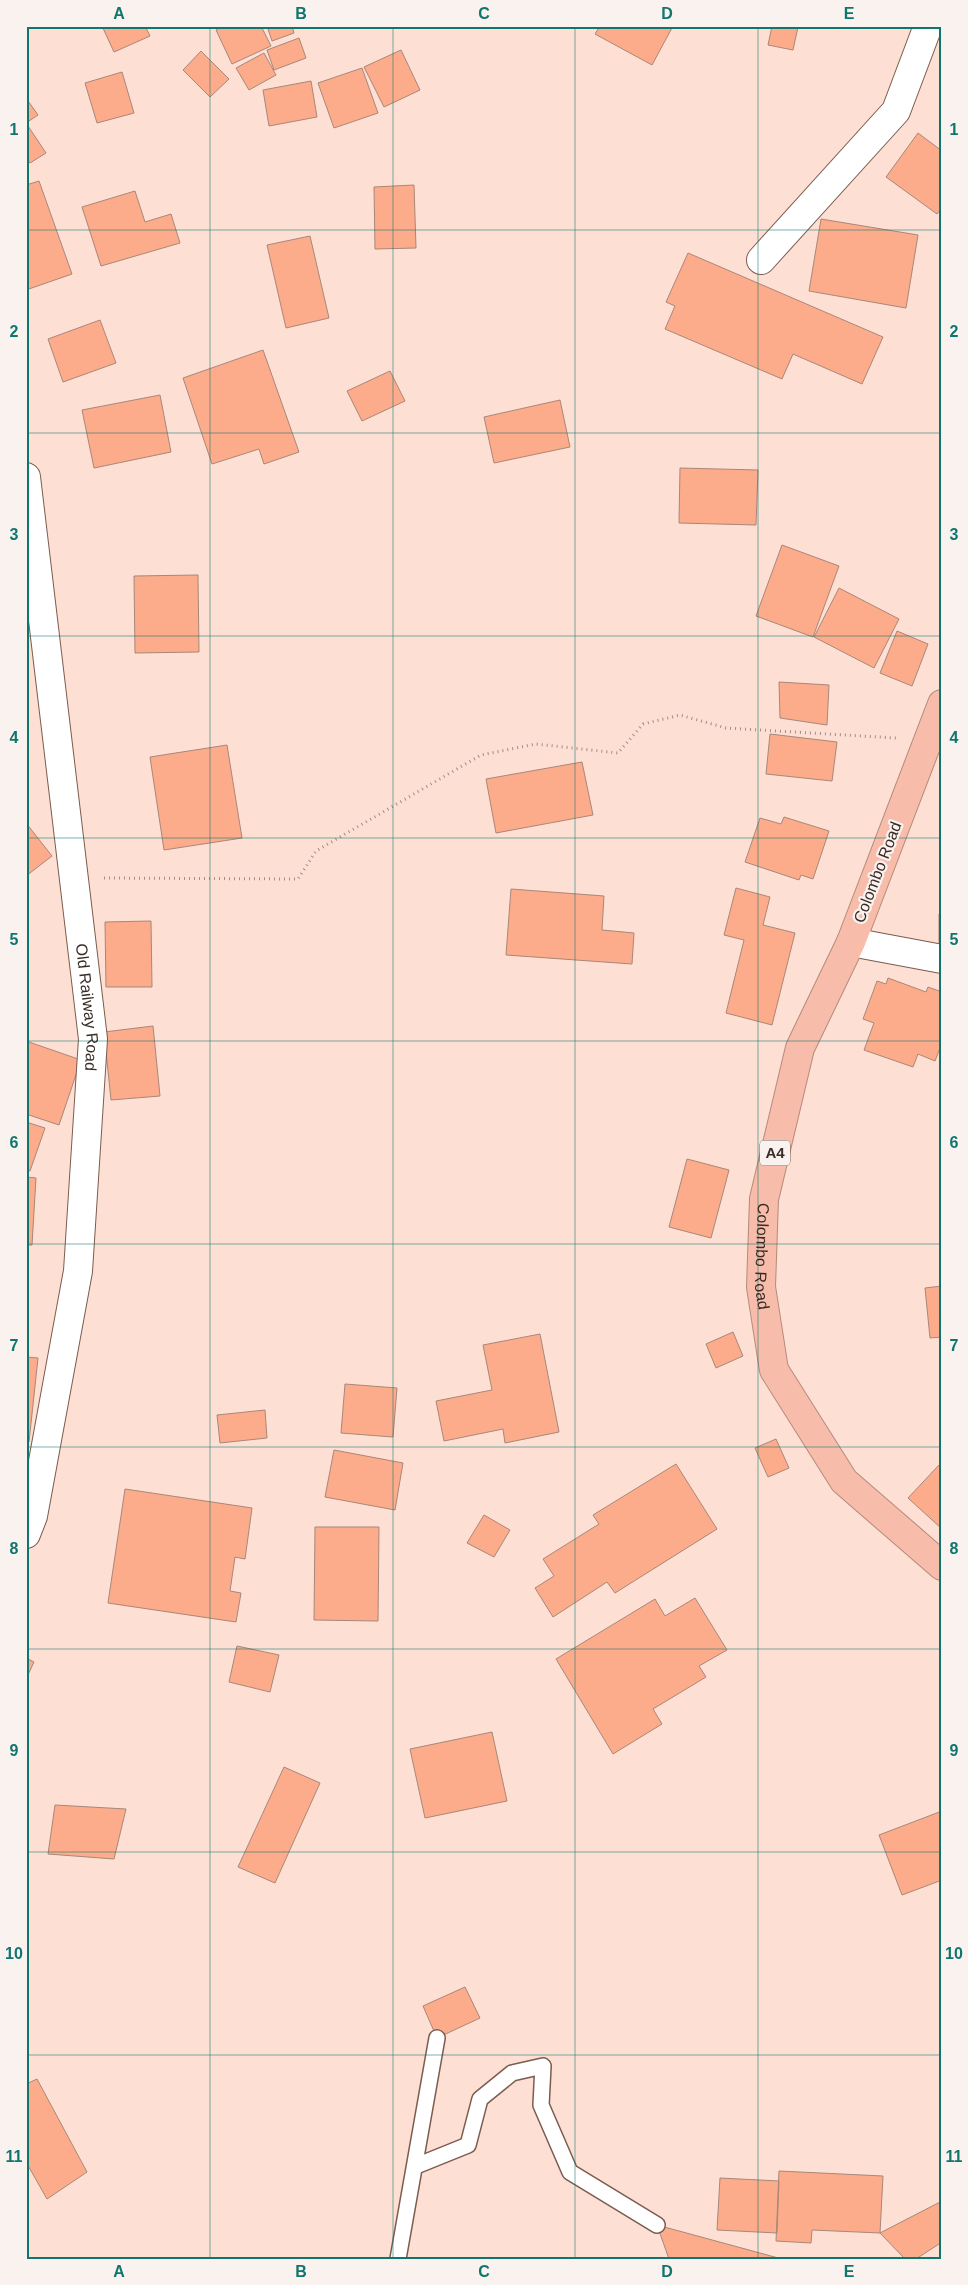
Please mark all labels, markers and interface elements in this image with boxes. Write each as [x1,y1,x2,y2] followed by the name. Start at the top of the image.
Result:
[113,5,125,22] text: A
[295,5,307,22] text: B
[478,5,490,22] text: C
[661,5,673,22] text: D
[844,5,855,22] text: E
[10,121,19,138] text: 1
[950,121,959,138] text: 1
[10,323,19,340] text: 2
[950,323,959,340] text: 2
[10,526,19,543] text: 3
[950,526,959,543] text: 3
[10,729,19,746] text: 4
[950,729,959,746] text: 4
[850,819,905,925] street label: Colombo Road
[10,931,19,948] text: 5
[950,931,959,948] text: 5
[73,943,102,1072] street label: Old Railway Road
[10,1134,19,1151] text: 6
[950,1134,959,1151] text: 6
[760,1140,790,1166] road number: A4
[751,1203,772,1311] street label: Colombo Road
[10,1337,19,1354] text: 7
[950,1337,959,1354] text: 7
[10,1540,19,1557] text: 8
[950,1540,959,1557] text: 8
[10,1742,19,1759] text: 9
[950,1742,959,1759] text: 9
[5,1945,23,1962] text: 10
[945,1945,963,1962] text: 10
[6,2148,23,2165] text: 11
[946,2148,963,2165] text: 11
[113,2263,125,2280] text: A
[295,2263,307,2280] text: B
[478,2263,490,2280] text: C
[661,2263,673,2280] text: D
[844,2263,855,2280] text: E

